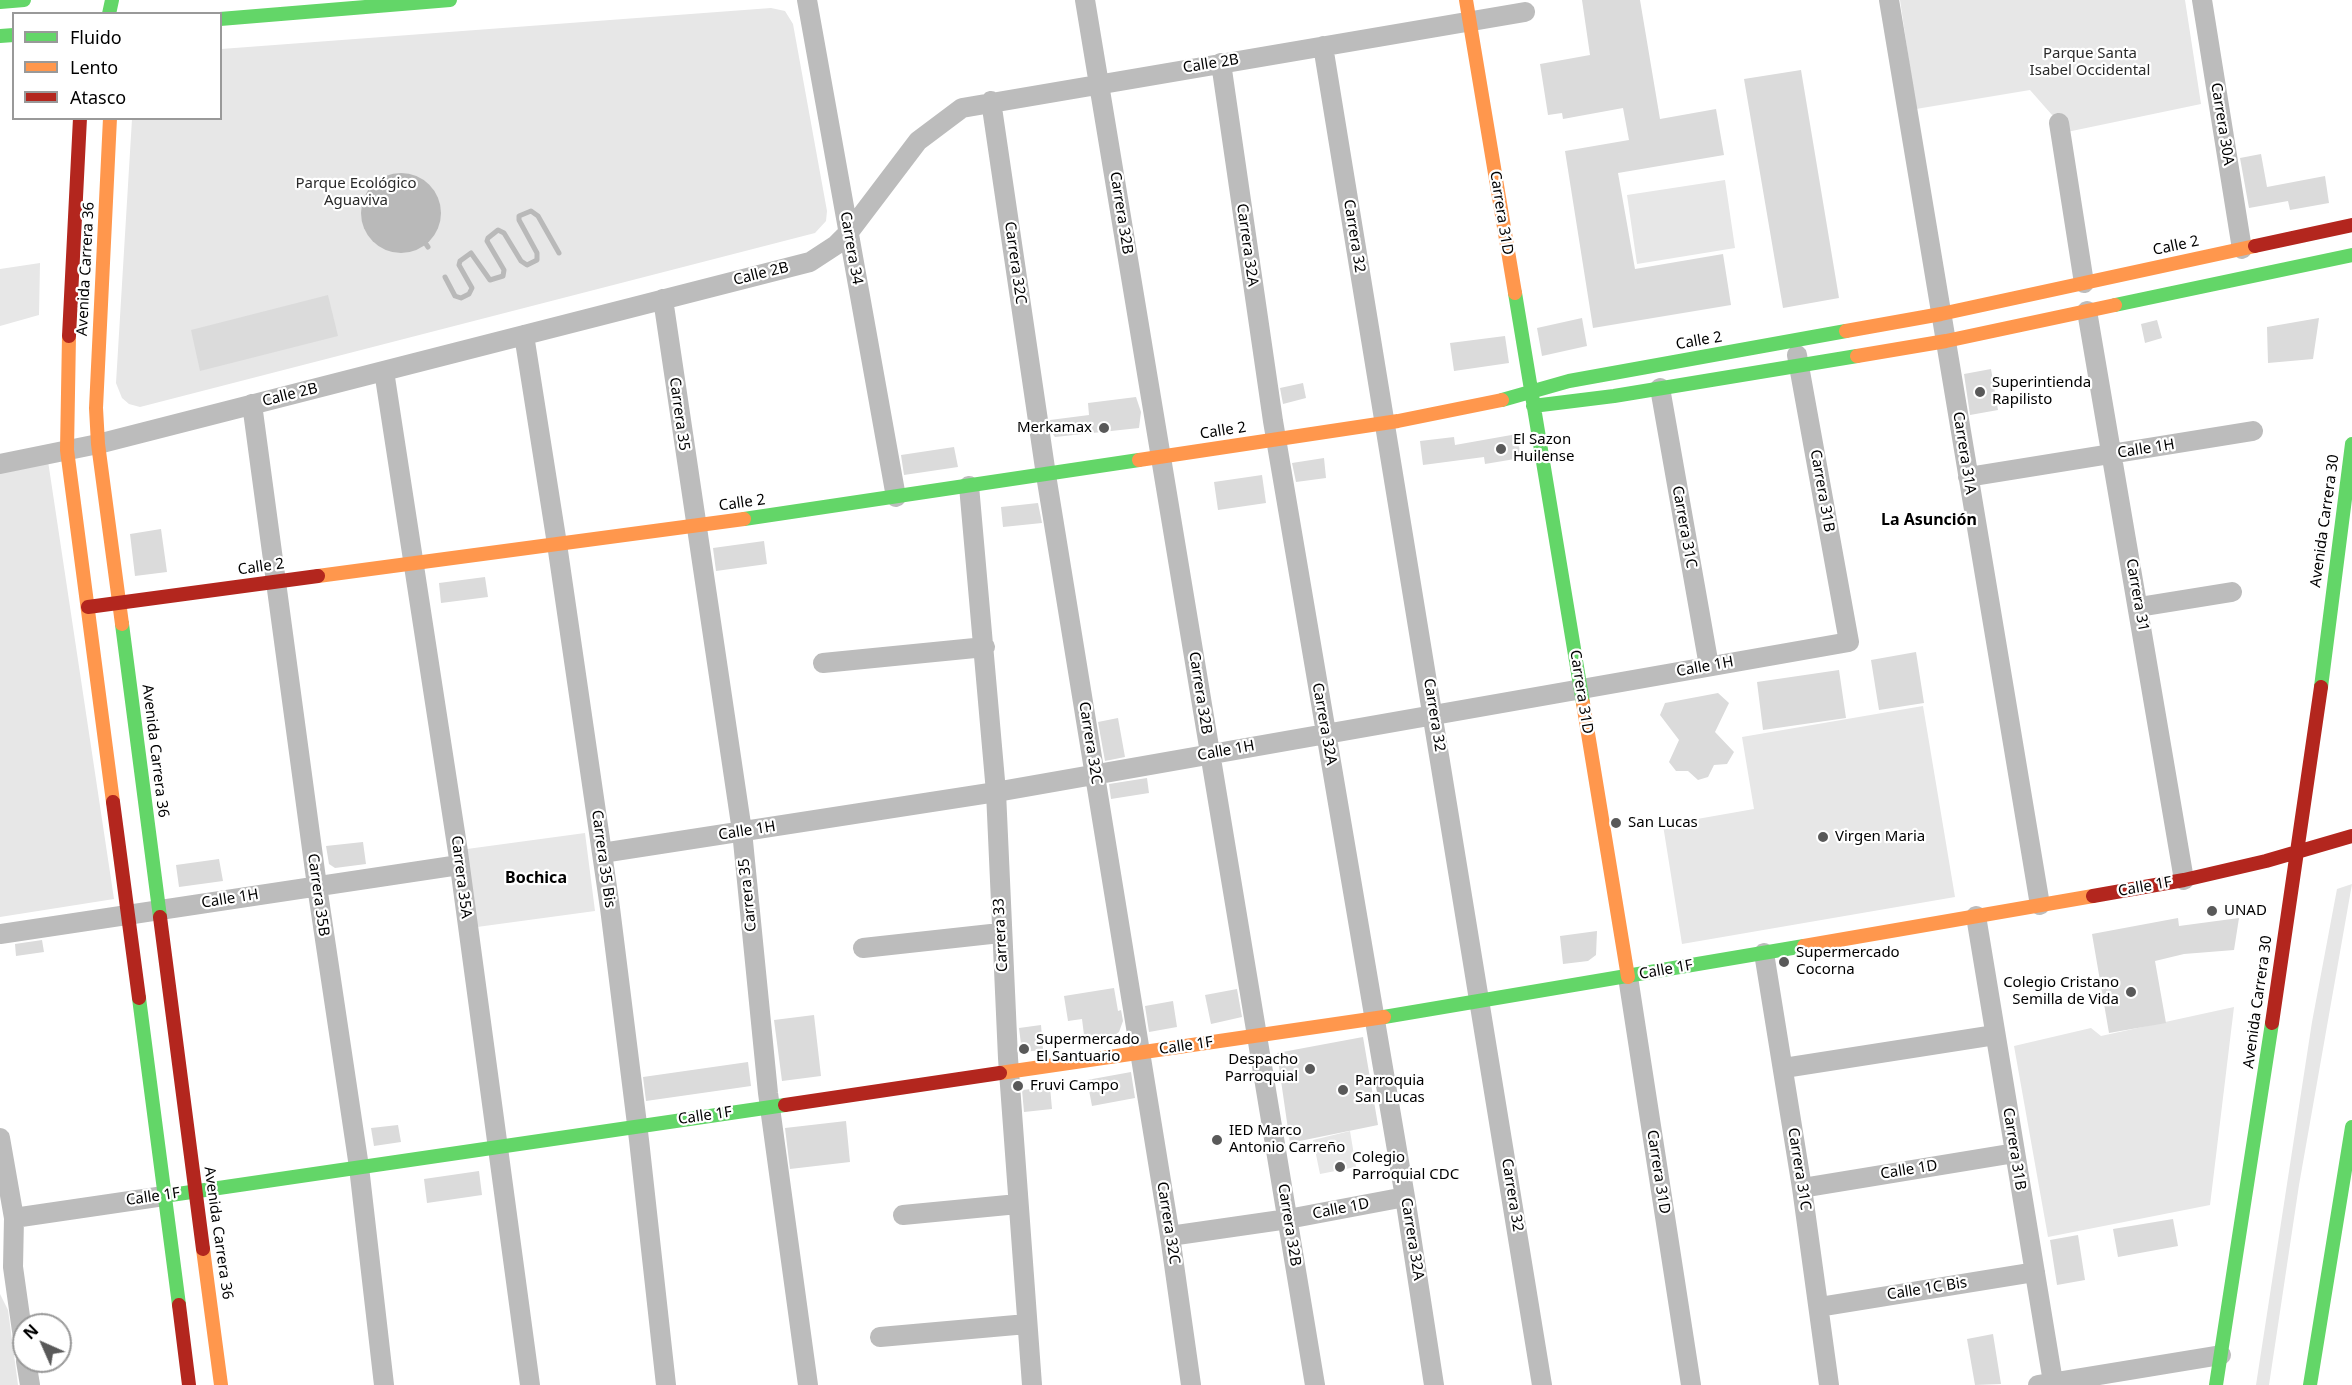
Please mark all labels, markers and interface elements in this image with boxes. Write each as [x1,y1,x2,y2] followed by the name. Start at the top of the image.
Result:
[12,12,222,120] legend
[70,25,122,49] text: Fluido
[2030,45,2150,80] park label: Parque Santa Isabel Occidental
[1182,51,1240,77] street label: Calle 2B
[70,55,118,79] text: Lento
[2207,81,2237,167] street label: Carrera 30A
[70,85,126,109] text: Atasco
[1106,170,1136,256] street label: Carrera 32B
[1485,170,1517,256] street label: Carrera 31D
[295,175,417,210] park label: Parque Ecológico Aguaviva
[1339,198,1369,274] street label: Carrera 32
[74,202,98,336] street label: Avenida Carrera 36
[1232,202,1262,288] street label: Carrera 32A
[836,210,866,286] street label: Carrera 34
[1000,221,1030,305] street label: Carrera 32C
[2151,232,2201,260] street label: Calle 2
[731,258,791,290] street label: Calle 2B
[1675,328,1723,354] street label: Calle 2
[1992,374,2091,409] place label: Superintienda Rapilisto
[665,376,693,452] street label: Carrera 35
[260,379,320,411] street label: Calle 2B
[1973,385,1987,399] marker: Superintienda Rapilisto
[1949,410,1979,496] street label: Carrera 31A
[1199,418,1247,444] street label: Calle 2
[1017,419,1092,437] place label: Merkamax
[1097,421,1111,435] marker: Merkamax
[1513,431,1574,466] place label: El Sazon Huilense
[2116,436,2176,462] street label: Calle 1H
[1494,442,1508,456] marker: El Sazon Huilense
[1806,448,1838,534] street label: Carrera 31B
[2307,453,2343,589] street label: Avenida Carrera 30
[1668,484,1700,570] street label: Carrera 31C
[718,491,766,515] street label: Calle 2
[1881,510,1977,530] district label: La Asunción
[237,555,285,579] street label: Calle 2
[2122,557,2152,633] street label: Carrera 31
[1565,649,1597,735] street label: Carrera 31D
[1185,650,1215,736] street label: Carrera 32B
[1675,653,1735,681] street label: Calle 1H
[1419,677,1449,753] street label: Carrera 32
[1308,681,1340,767] street label: Carrera 32A
[138,683,172,819] street label: Avenida Carrera 36
[1075,700,1105,786] street label: Carrera 32C
[1196,737,1256,765] street label: Calle 1H
[587,809,619,909] street label: Carrera 35 Bis
[1628,814,1698,832] place label: San Lucas
[1609,816,1623,830] marker: San Lucas
[717,818,777,844] street label: Calle 1H
[1835,828,1925,846] place label: Virgen Maria
[1816,830,1830,844] marker: Virgen Maria
[447,835,475,919] street label: Carrera 35A
[303,852,333,938] street label: Carrera 35B
[735,857,761,933] street label: Carrera 35
[505,868,567,888] district label: Bochica
[2117,873,2173,901] street label: Calle 1F
[200,886,260,912] street label: Calle 1H
[990,898,1012,972] street label: Carrera 33
[2224,902,2267,920] place label: UNAD
[2205,904,2219,918] marker: UNAD
[2240,934,2276,1070] street label: Avenida Carrera 30
[1796,944,1900,979] place label: Supermercado Cocorna
[1777,955,1791,969] marker: Supermercado Cocorna
[1638,956,1694,984] street label: Calle 1F
[2003,974,2119,1009] place label: Colegio Cristano Semilla de Vida
[2124,985,2138,999] marker: Colegio Cristano Semilla de Vida
[1036,1031,1140,1066] place label: Supermercado El Santuario
[1158,1033,1214,1059] street label: Calle 1F
[1017,1042,1031,1056] marker: Supermercado El Santuario
[1225,1051,1298,1086] place label: Despacho Parroquial
[1303,1062,1317,1076] marker: Despacho Parroquial
[1355,1072,1425,1107] place label: Parroquia San Lucas
[1030,1077,1119,1095] place label: Fruvi Campo
[1011,1079,1025,1093] marker: Fruvi Campo
[1336,1083,1350,1097] marker: Parroquia San Lucas
[677,1103,733,1129] street label: Calle 1F
[1999,1106,2029,1192] street label: Carrera 31B
[1229,1122,1345,1157] place label: IED Marco Antonio Carreño
[1784,1126,1814,1212] street label: Carrera 31C
[1642,1129,1674,1215] street label: Carrera 31D
[1210,1133,1224,1147] marker: IED Marco Antonio Carreño
[1352,1149,1459,1184] place label: Colegio Parroquial CDC
[1497,1157,1527,1233] street label: Carrera 32
[1879,1157,1939,1183] street label: Calle 1D
[1333,1160,1347,1174] marker: Colegio Parroquial CDC
[200,1165,236,1301] street label: Avenida Carrera 36
[1153,1180,1183,1266] street label: Carrera 32C
[1274,1182,1304,1268] street label: Carrera 32B
[125,1184,181,1210] street label: Calle 1F
[1311,1195,1371,1223] street label: Calle 1D
[1397,1196,1427,1282] street label: Carrera 32A
[1886,1274,1968,1304] street label: Calle 1C Bis
[12,1313,72,1373] north arrow
[18,1319,43,1344] text: N

